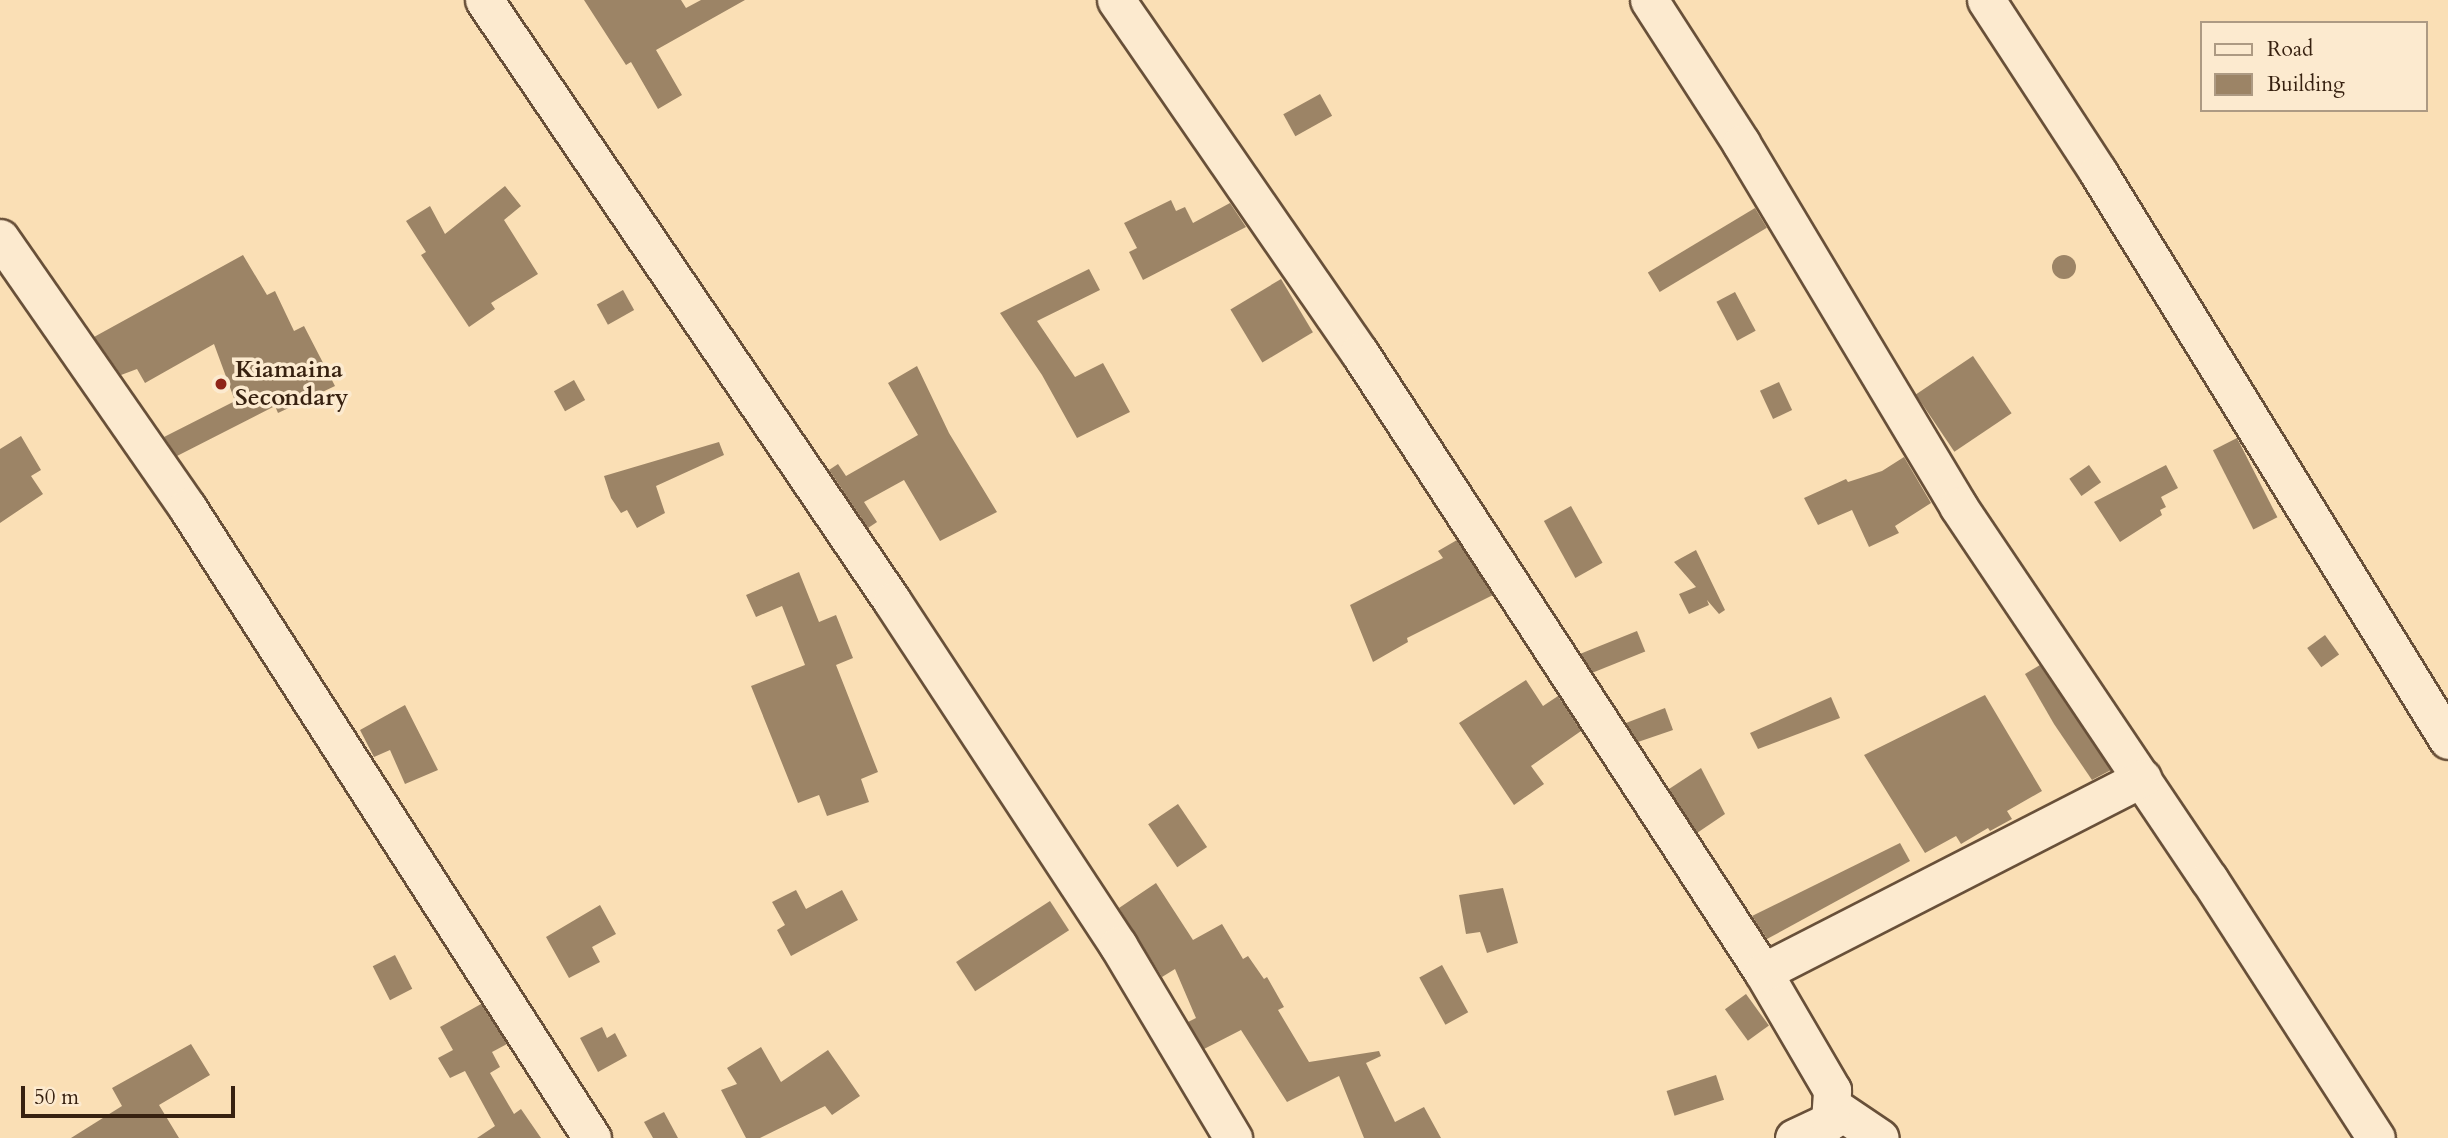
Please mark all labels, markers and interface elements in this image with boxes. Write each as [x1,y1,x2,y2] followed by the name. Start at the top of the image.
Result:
[2200,21,2427,112] legend
[2267,35,2313,64] text: Road
[2267,70,2345,99] text: Building
[235,356,348,412] place label: Kiamaina Secondary
[213,376,229,392] marker: Kiamaina Secondary
[24,1072,238,1116] scale bar
[34,1083,79,1112] text: 50 m

